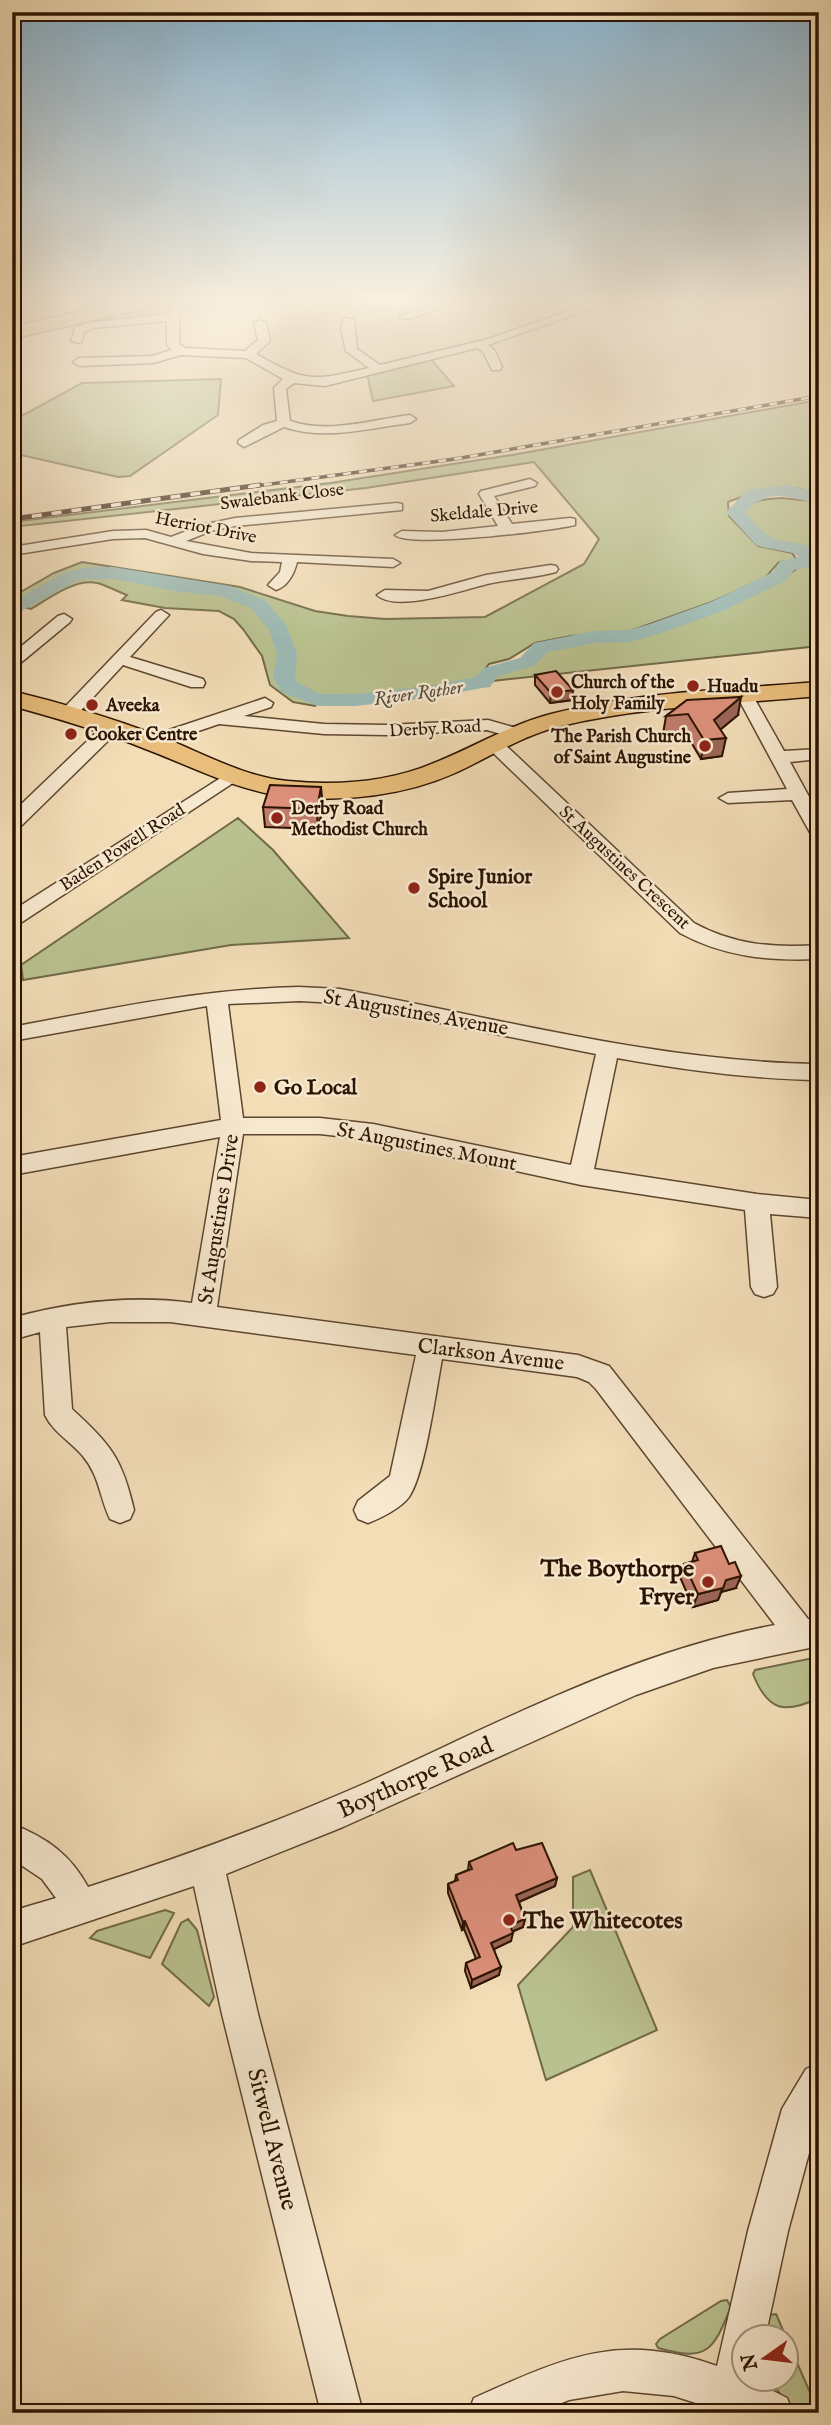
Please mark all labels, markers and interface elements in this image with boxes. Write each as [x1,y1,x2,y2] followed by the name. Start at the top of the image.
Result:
[219,479,345,516] street label: Swalebank Close
[429,496,539,529] street label: Skeldale Drive
[153,507,259,550] street label: Herriot Drive
[571,672,675,716] place label: Church of the Holy Family
[372,676,466,712] water label: River Rother
[707,676,759,699] place label: Huadu
[685,678,701,694] marker: Huadu
[549,684,565,700] marker: Church of the Holy Family
[105,695,161,718] place label: Aveeka
[84,697,100,713] marker: Aveeka
[388,716,482,743] street label: Derby Road
[85,724,198,747] place label: Cooker Centre
[63,726,79,742] marker: Cooker Centre
[550,726,692,770] place label: The Parish Church of Saint Augustine
[697,738,713,754] marker: The Parish Church of Saint Augustine
[291,798,428,842] place label: Derby Road Methodist Church
[56,799,190,897] street label: Baden Powell Road
[554,801,694,935] street label: St Augustines Crescent
[269,810,285,826] marker: Derby Road Methodist Church
[428,864,532,915] place label: Spire Junior School
[406,880,422,896] marker: Spire Junior School
[321,984,511,1043] street label: St Augustines Avenue
[274,1075,358,1102] place label: Go Local
[252,1079,268,1095] marker: Go Local
[334,1117,519,1178] street label: St Augustines Mount
[193,1132,246,1306] street label: St Augustines Drive
[416,1333,566,1378] street label: Clarkson Avenue
[539,1554,694,1613] place label: The Boythorpe Fryer
[700,1574,716,1590] marker: The Boythorpe Fryer
[333,1730,498,1826] street label: Boythorpe Road
[522,1906,683,1937] place label: The Whitecotes
[501,1912,517,1928] marker: The Whitecotes
[239,2065,304,2214] street label: Sitwell Avenue
[730,2324,800,2394] north arrow
[737,2350,764,2373] text: N

